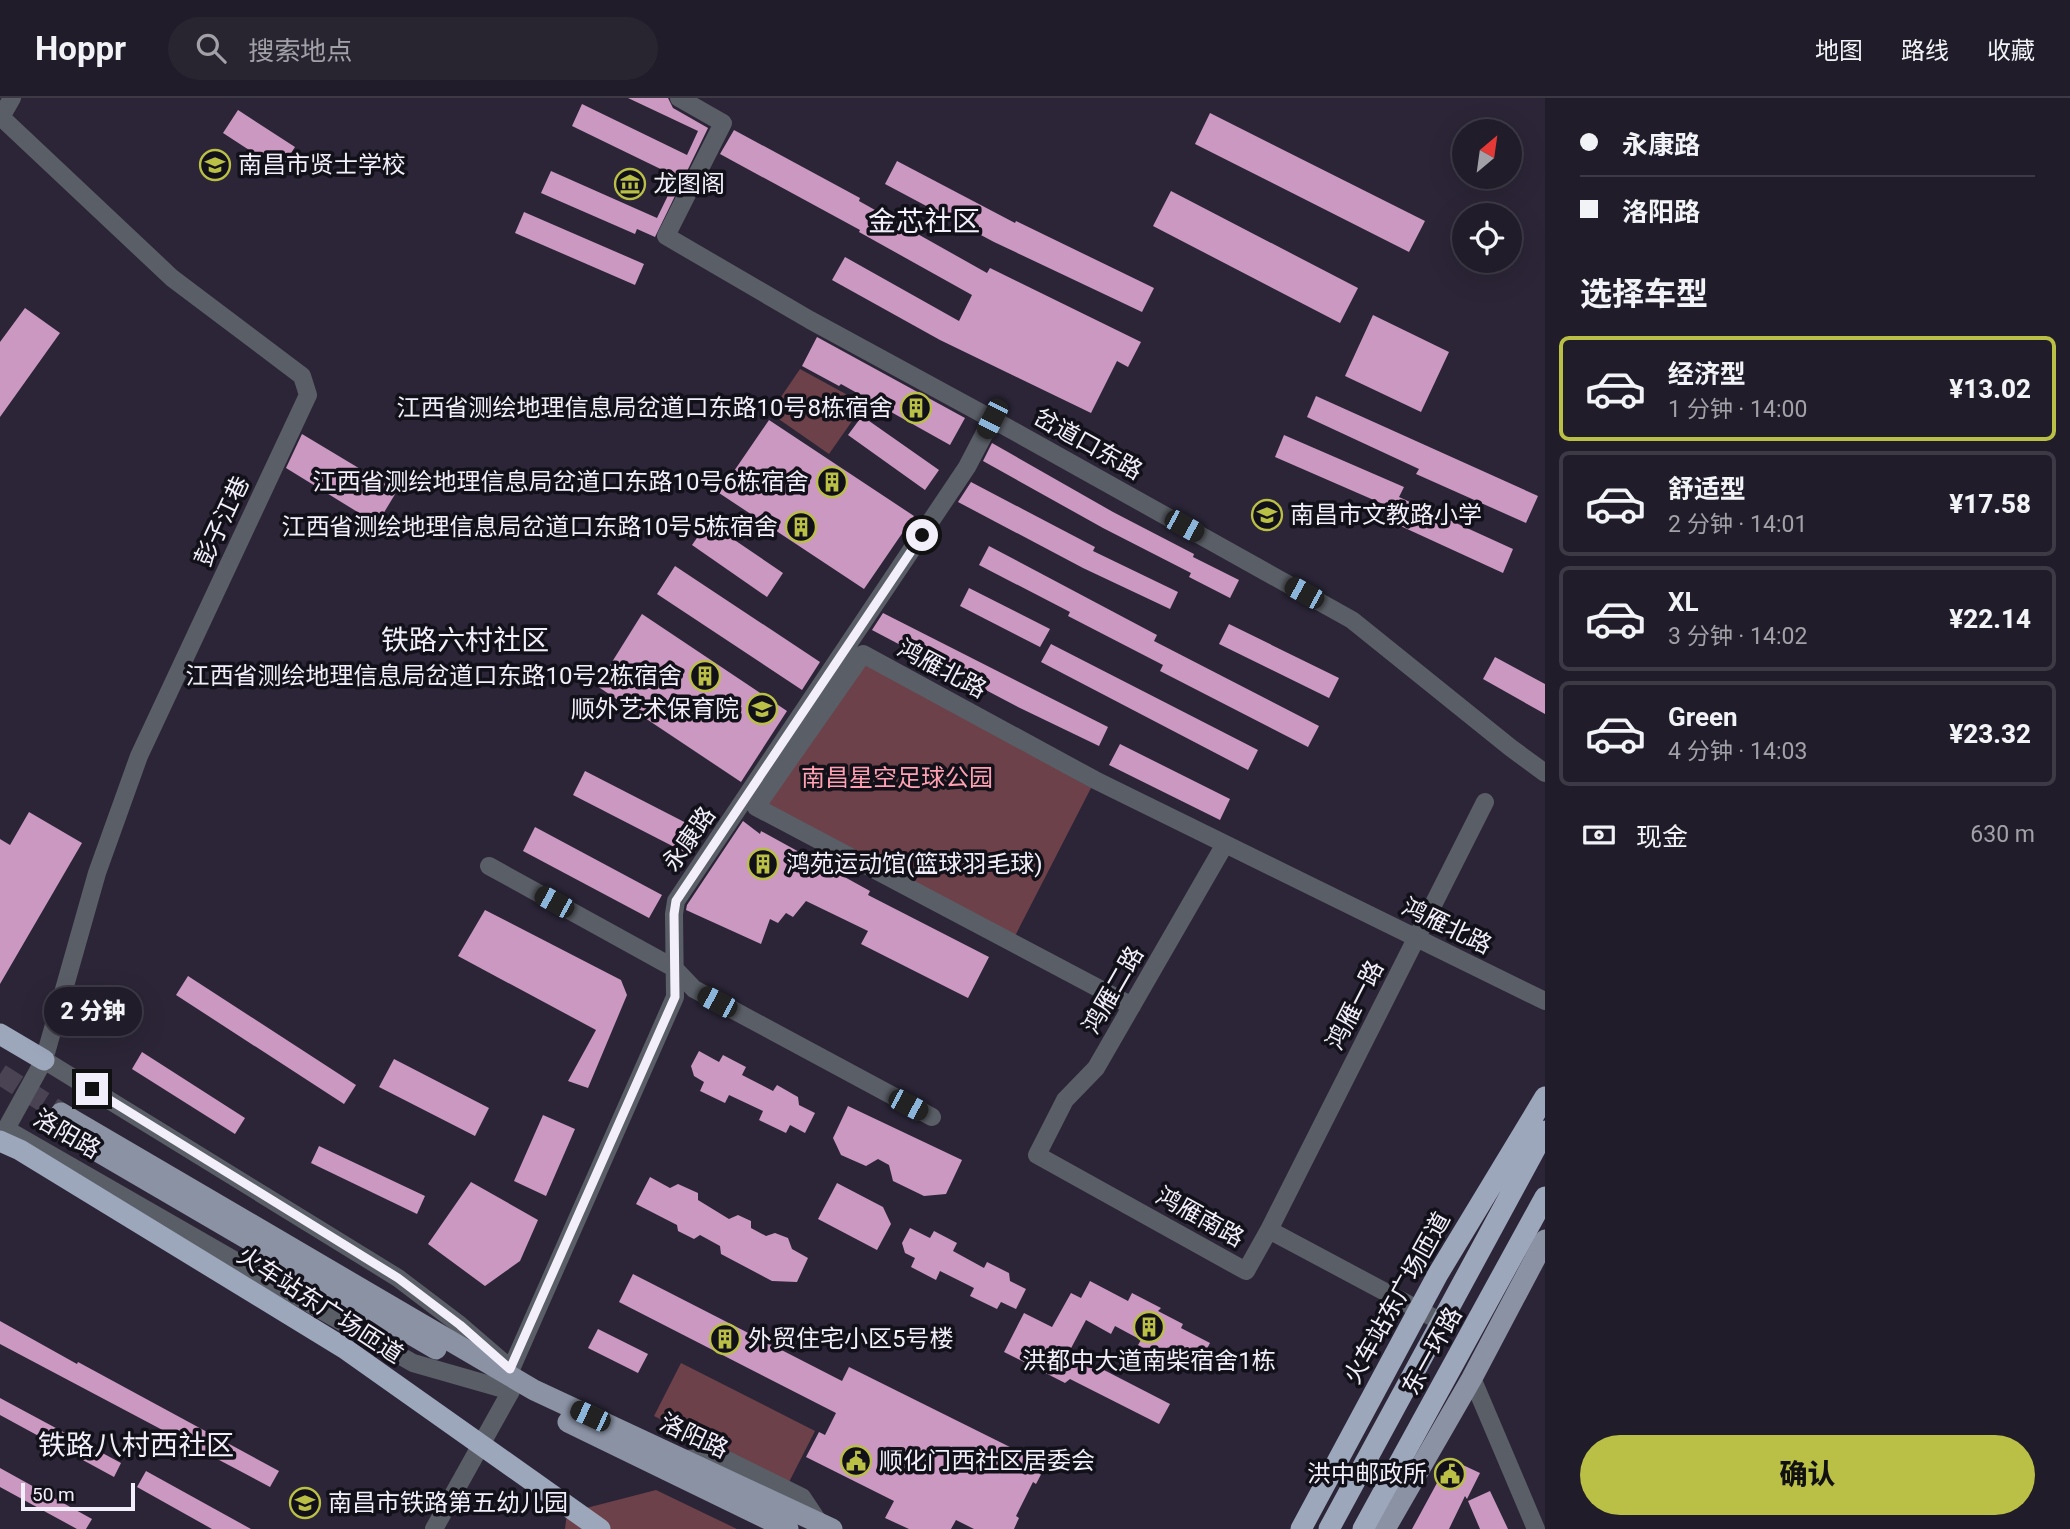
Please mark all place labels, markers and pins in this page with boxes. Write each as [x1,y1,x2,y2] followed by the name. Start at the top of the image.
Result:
[198,148,232,182] school or university icon: 南昌市贤士学校
[238,151,406,179] place label: 南昌市贤士学校
[613,167,647,201] museum icon: 龙图阁
[653,170,725,198] place label: 龙图阁
[899,391,933,425] building icon: 江西省测绘地理信息局岔道口东路10号8栋宿舍
[397,394,893,422] place label: 江西省测绘地理信息局岔道口东路10号8栋宿舍
[815,465,849,499] building icon: 江西省测绘地理信息局岔道口东路10号6栋宿舍
[313,468,809,496] place label: 江西省测绘地理信息局岔道口东路10号6栋宿舍
[1250,498,1284,532] school or university icon: 南昌市文教路小学
[1290,501,1482,529] place label: 南昌市文教路小学
[784,510,818,544] building icon: 江西省测绘地理信息局岔道口东路10号5栋宿舍
[282,513,778,541] place label: 江西省测绘地理信息局岔道口东路10号5栋宿舍
[688,659,722,693] building icon: 江西省测绘地理信息局岔道口东路10号2栋宿舍
[186,662,682,690] place label: 江西省测绘地理信息局岔道口东路10号2栋宿舍
[745,692,779,726] school or university icon: 顺外艺术保育院
[571,695,739,723] place label: 顺外艺术保育院
[746,847,780,881] building icon: 鸿苑运动馆(篮球羽毛球)
[786,850,1043,878] place label: 鸿苑运动馆(篮球羽毛球)
[1132,1310,1166,1344] building icon: 洪都中大道南柴宿舍1栋
[708,1322,742,1356] building icon: 外贸住宅小区5号楼
[748,1325,954,1353] place label: 外贸住宅小区5号楼
[1022,1347,1276,1375] place label: 洪都中大道南柴宿舍1栋
[839,1444,873,1478] public building icon: 顺化门西社区居委会
[879,1447,1095,1475] place label: 顺化门西社区居委会
[1433,1457,1467,1491] public building icon: 洪中邮政所
[1307,1460,1427,1488] place label: 洪中邮政所
[288,1486,322,1520] school or university icon: 南昌市铁路第五幼儿园
[328,1489,568,1517] place label: 南昌市铁路第五幼儿园

